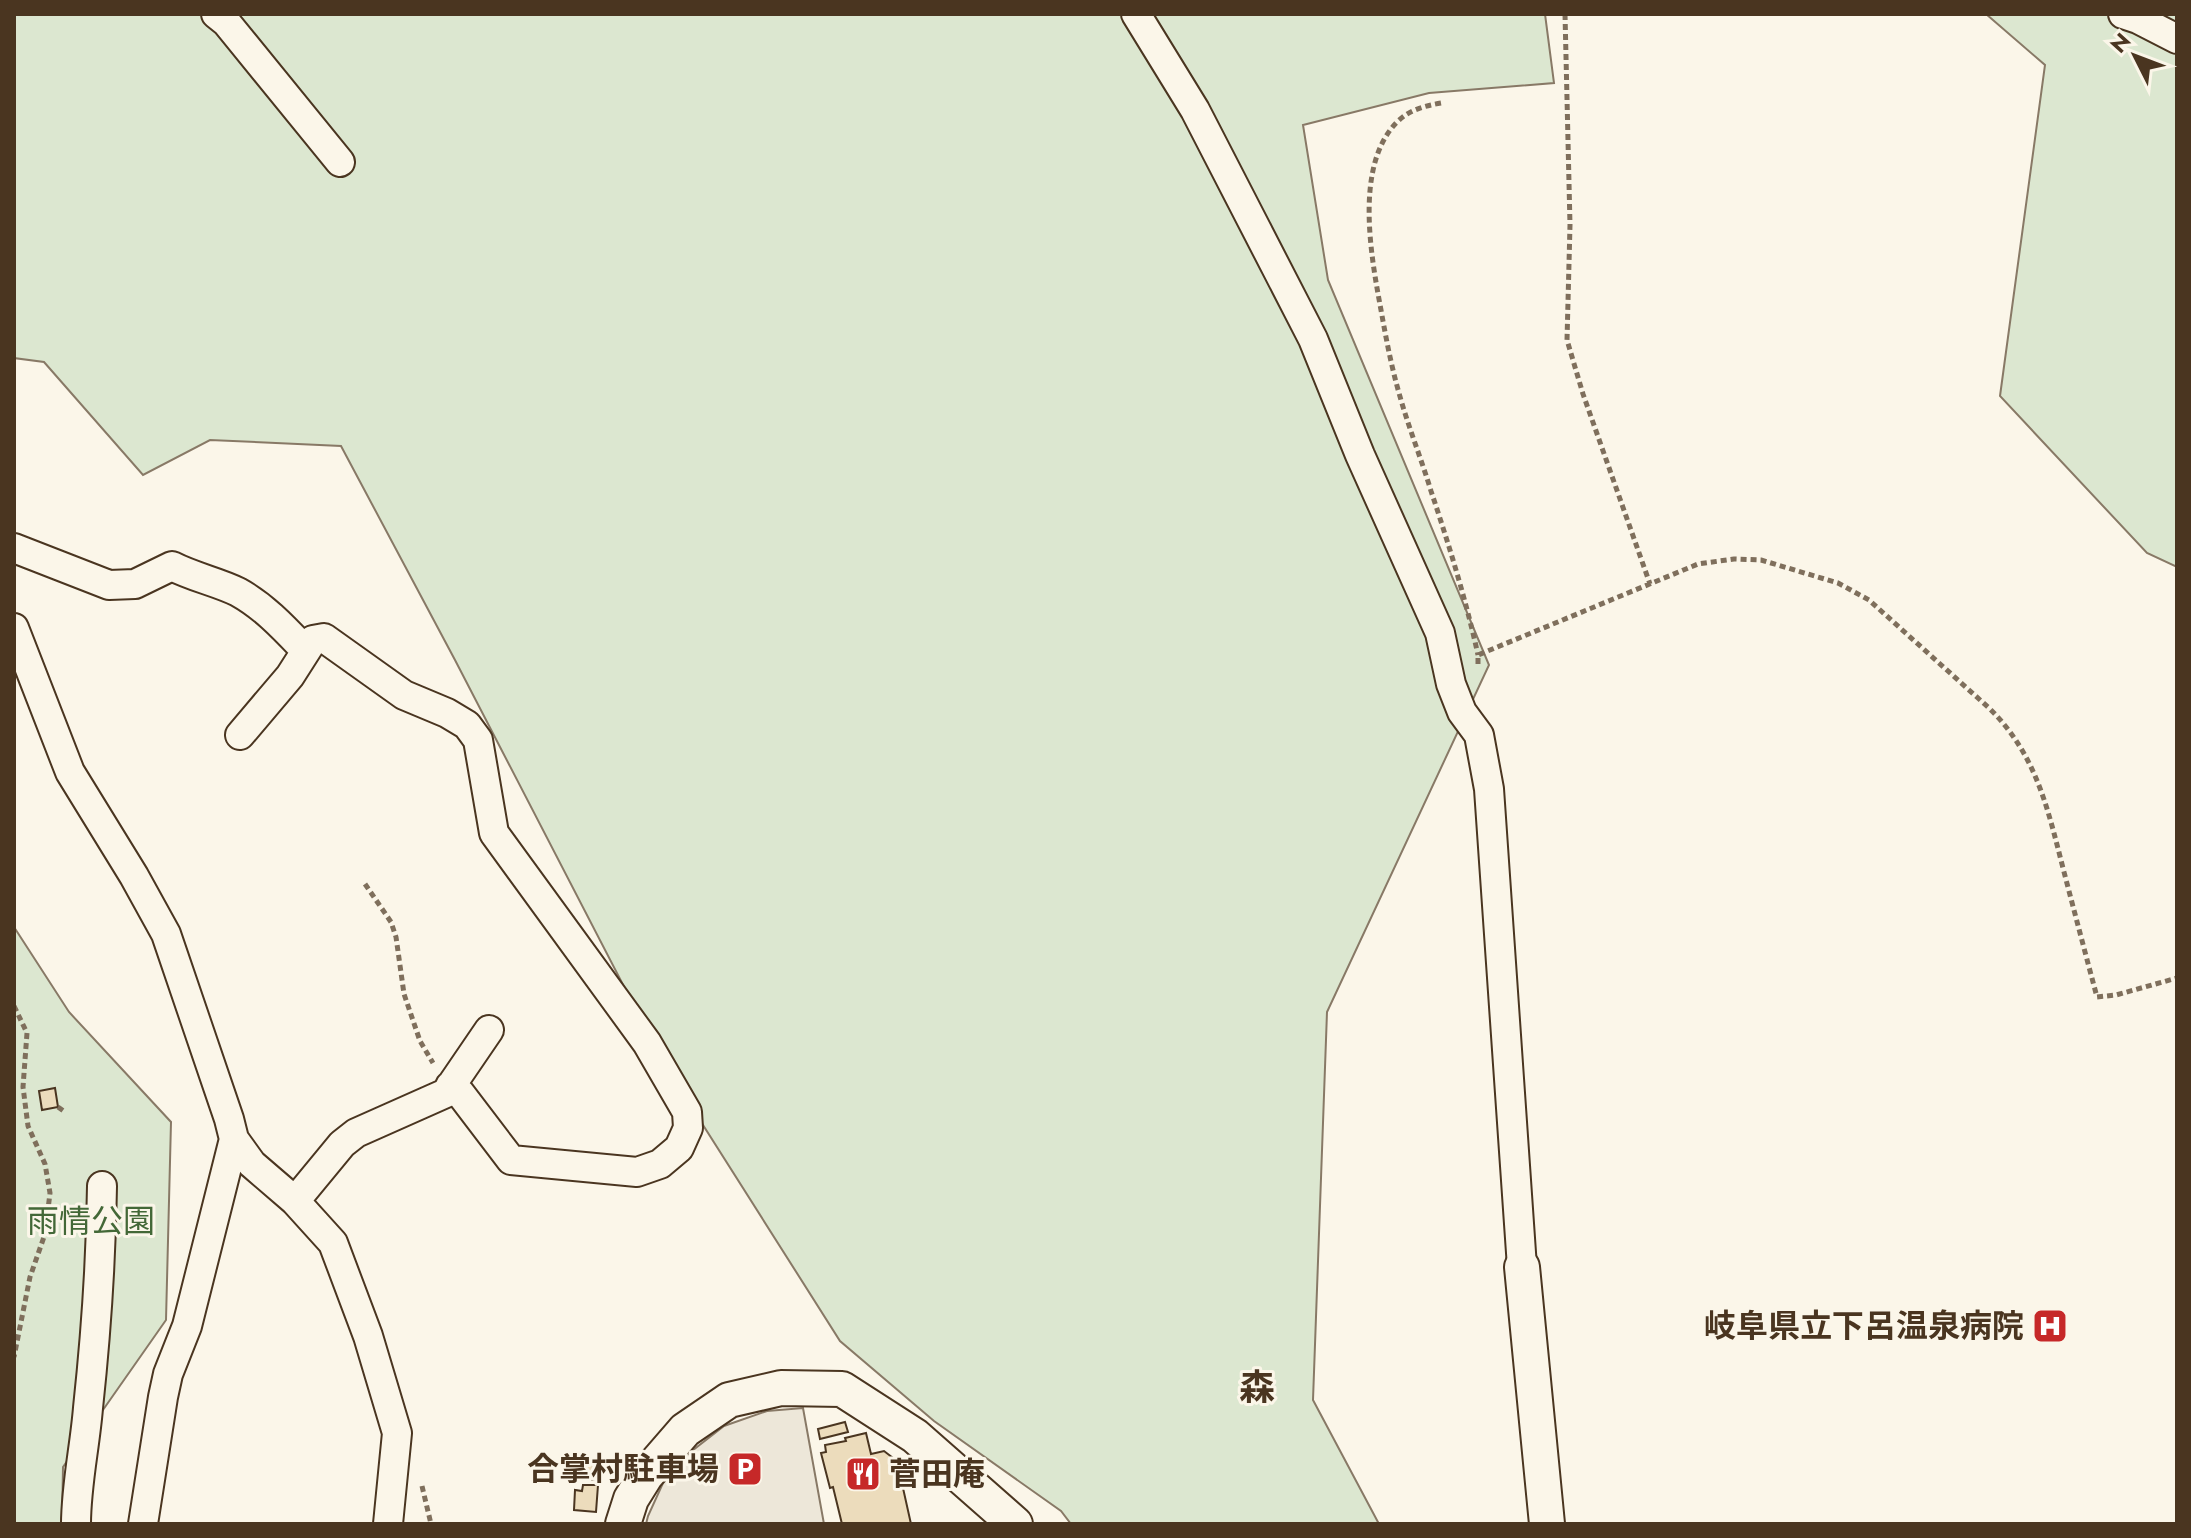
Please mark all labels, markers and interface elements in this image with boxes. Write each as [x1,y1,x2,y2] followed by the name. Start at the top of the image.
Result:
[2095,16,2175,96] north arrow
[2102,25,2138,60] text: N
[27,1198,155,1244] park label: 雨情公園
[1704,1303,2024,1349] place label: 岐阜県立下呂温泉病院
[2031,1307,2069,1345] hospital icon: 岐阜県立下呂温泉病院
[1239,1361,1275,1413] district label: 森
[527,1446,719,1492] place label: 合掌村駐車場
[726,1450,764,1488] parking icon: 合掌村駐車場
[889,1451,985,1497] place label: 菅田庵
[844,1455,882,1493] restaurant icon: 菅田庵

